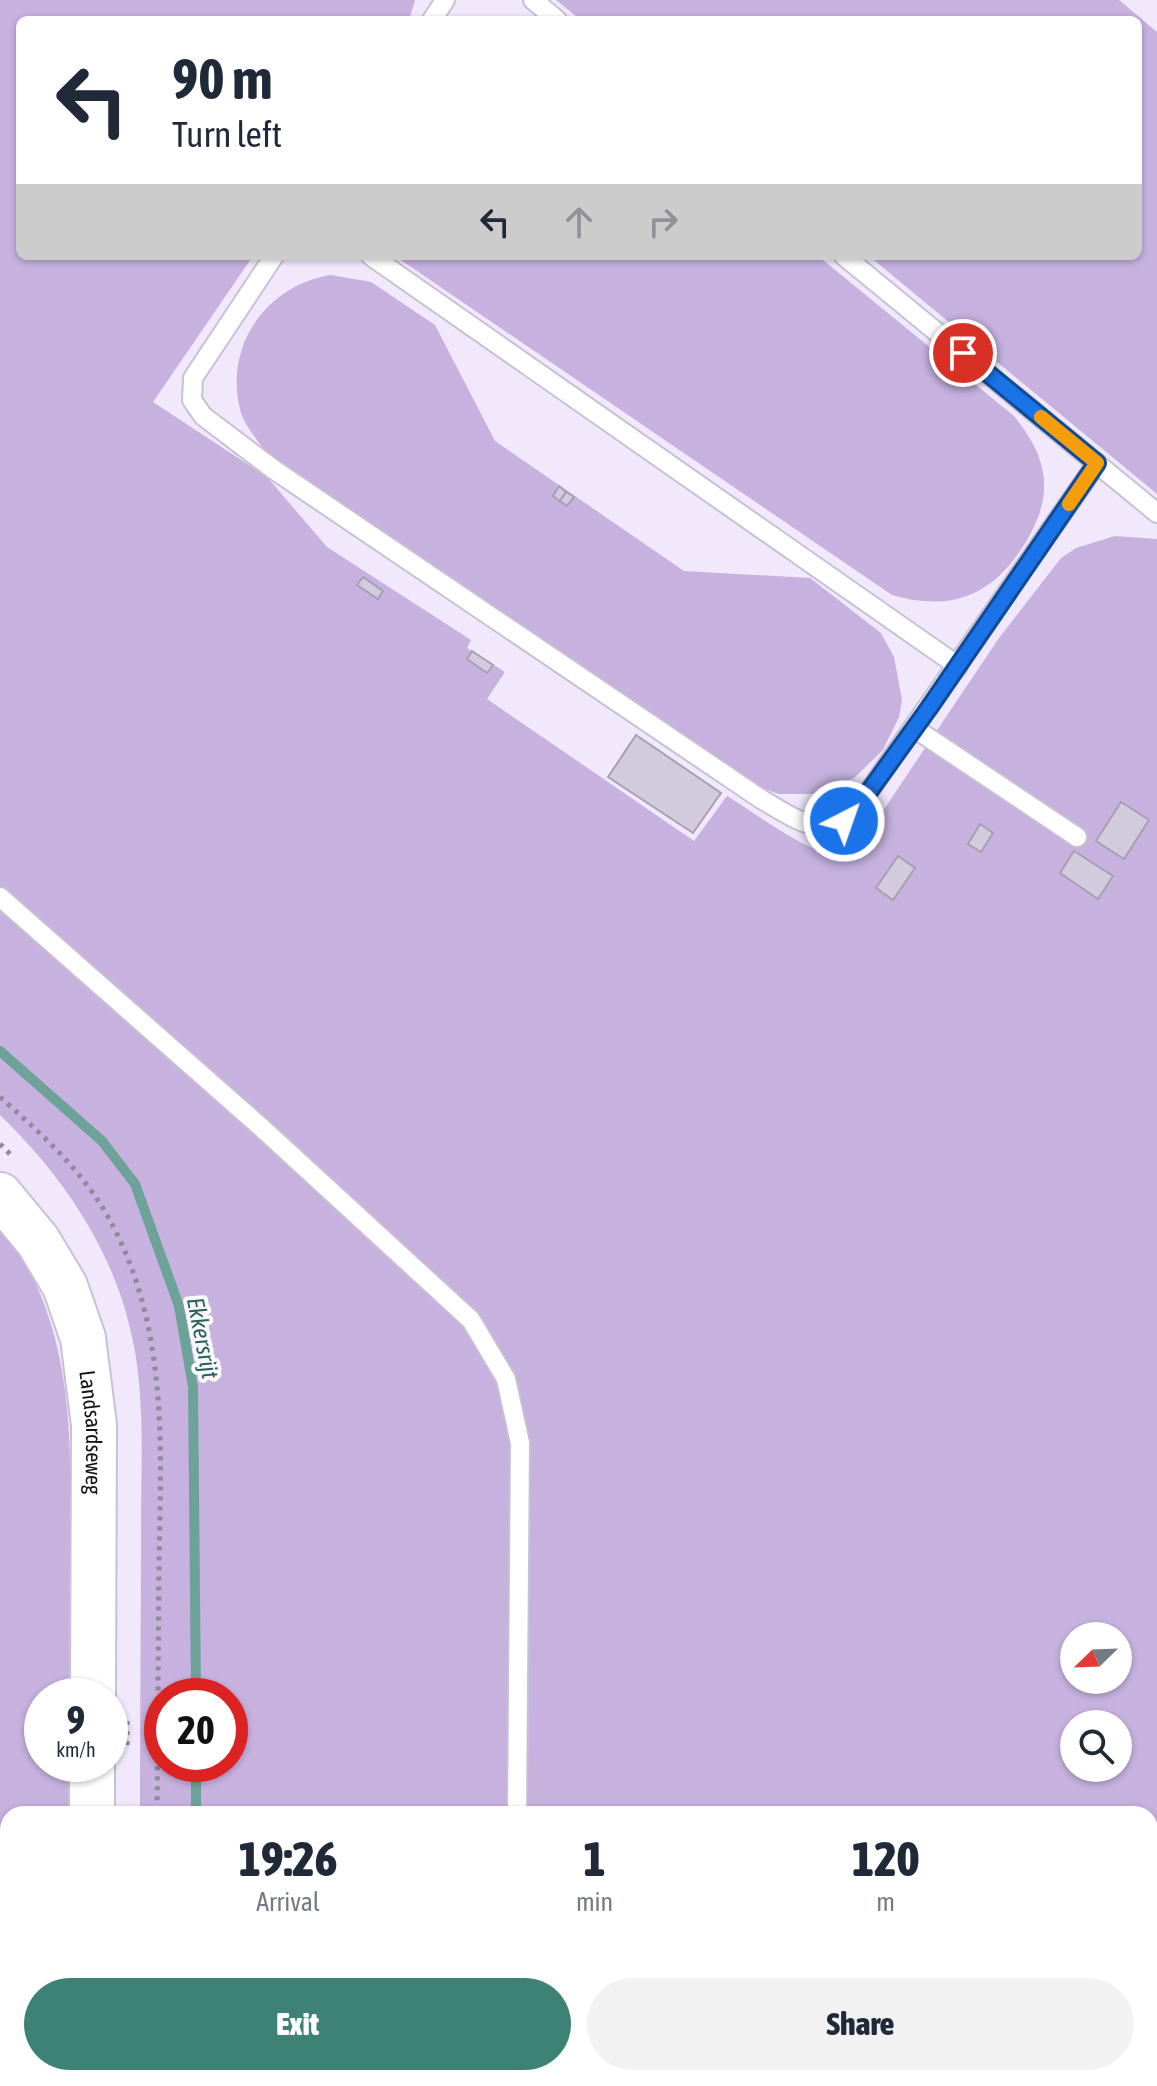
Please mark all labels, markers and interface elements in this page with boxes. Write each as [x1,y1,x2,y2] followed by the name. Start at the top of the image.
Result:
[172,47,273,111] text: 90 m
[40,48,144,152] icon: left
[172,113,282,155] text: Turn left
[473,200,517,244] icon: left
[557,200,601,244] icon: ahead
[641,200,685,244] icon: right
[929,319,997,387] pin
[941,331,985,375] icon: arrive
[802,779,886,863] position arrow
[182,1295,224,1381] water label: Ekkersrijt
[74,1369,107,1495] street label: Landsardseweg
[1060,1622,1132,1694] north arrow
[1060,1622,1132,1782] map controls
[144,1678,248,1782] speed limit sign: 20
[67,1697,85,1742] text: 9
[1060,1710,1132,1782] button: search
[56,1738,96,1761] text: km/h
[239,1831,337,1886] text: 19:26
[583,1831,606,1886] text: 1
[852,1831,919,1886] text: 120
[256,1887,320,1917] text: Arrival
[576,1887,613,1917] text: min
[876,1887,895,1917] text: m
[24,1978,571,2070] button: Exit
[587,1978,1134,2070] button: Share

